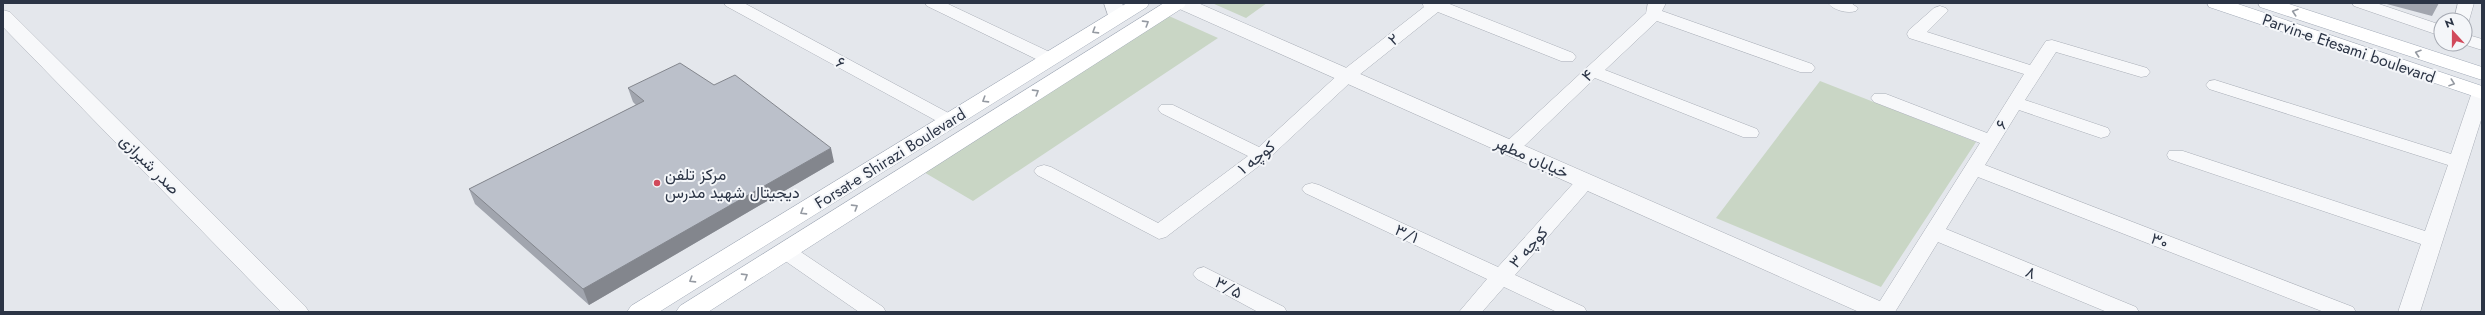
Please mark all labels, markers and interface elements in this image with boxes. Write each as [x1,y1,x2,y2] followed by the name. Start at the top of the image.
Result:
[2259,8,2438,89] street label: Parvin-e Etesami boulevard
[2292,8,2299,17] one-way arrow
[2433,12,2473,52] north arrow
[2442,14,2456,32] text: N
[1142,20,1149,28] one-way arrow
[1092,26,1099,34] one-way arrow
[1383,28,1404,51] street label: ۲
[2415,49,2422,58] one-way arrow
[832,50,850,75] street label: ۶
[1576,64,1599,87] street label: ۴
[2448,78,2455,86] one-way arrow
[1032,90,1039,97] one-way arrow
[982,95,989,102] one-way arrow
[810,103,970,214] street label: Forsat-e Shirazi Boulevard
[1990,115,2013,134] street label: ۶
[114,129,185,200] street label: صدر شیرازی
[1490,131,1573,184] street label: خیابان مطهر
[1232,135,1280,180] street label: کوچه ۱
[665,163,800,204] place label: مرکز تلفن دیجیتال شهید مدرس
[652,178,662,188] marker: مرکز تلفن دیجیتال شهید مدرس
[851,204,858,211] one-way arrow
[800,207,807,215] one-way arrow
[1391,218,1422,249] street label: ۳/۱
[1504,222,1553,273] street label: کوچه ۳
[2148,227,2172,254] street label: ۳۰
[2022,260,2040,285] street label: ۸
[1211,271,1247,304] street label: ۳/۵
[741,274,748,281] one-way arrow
[689,275,696,283] one-way arrow

